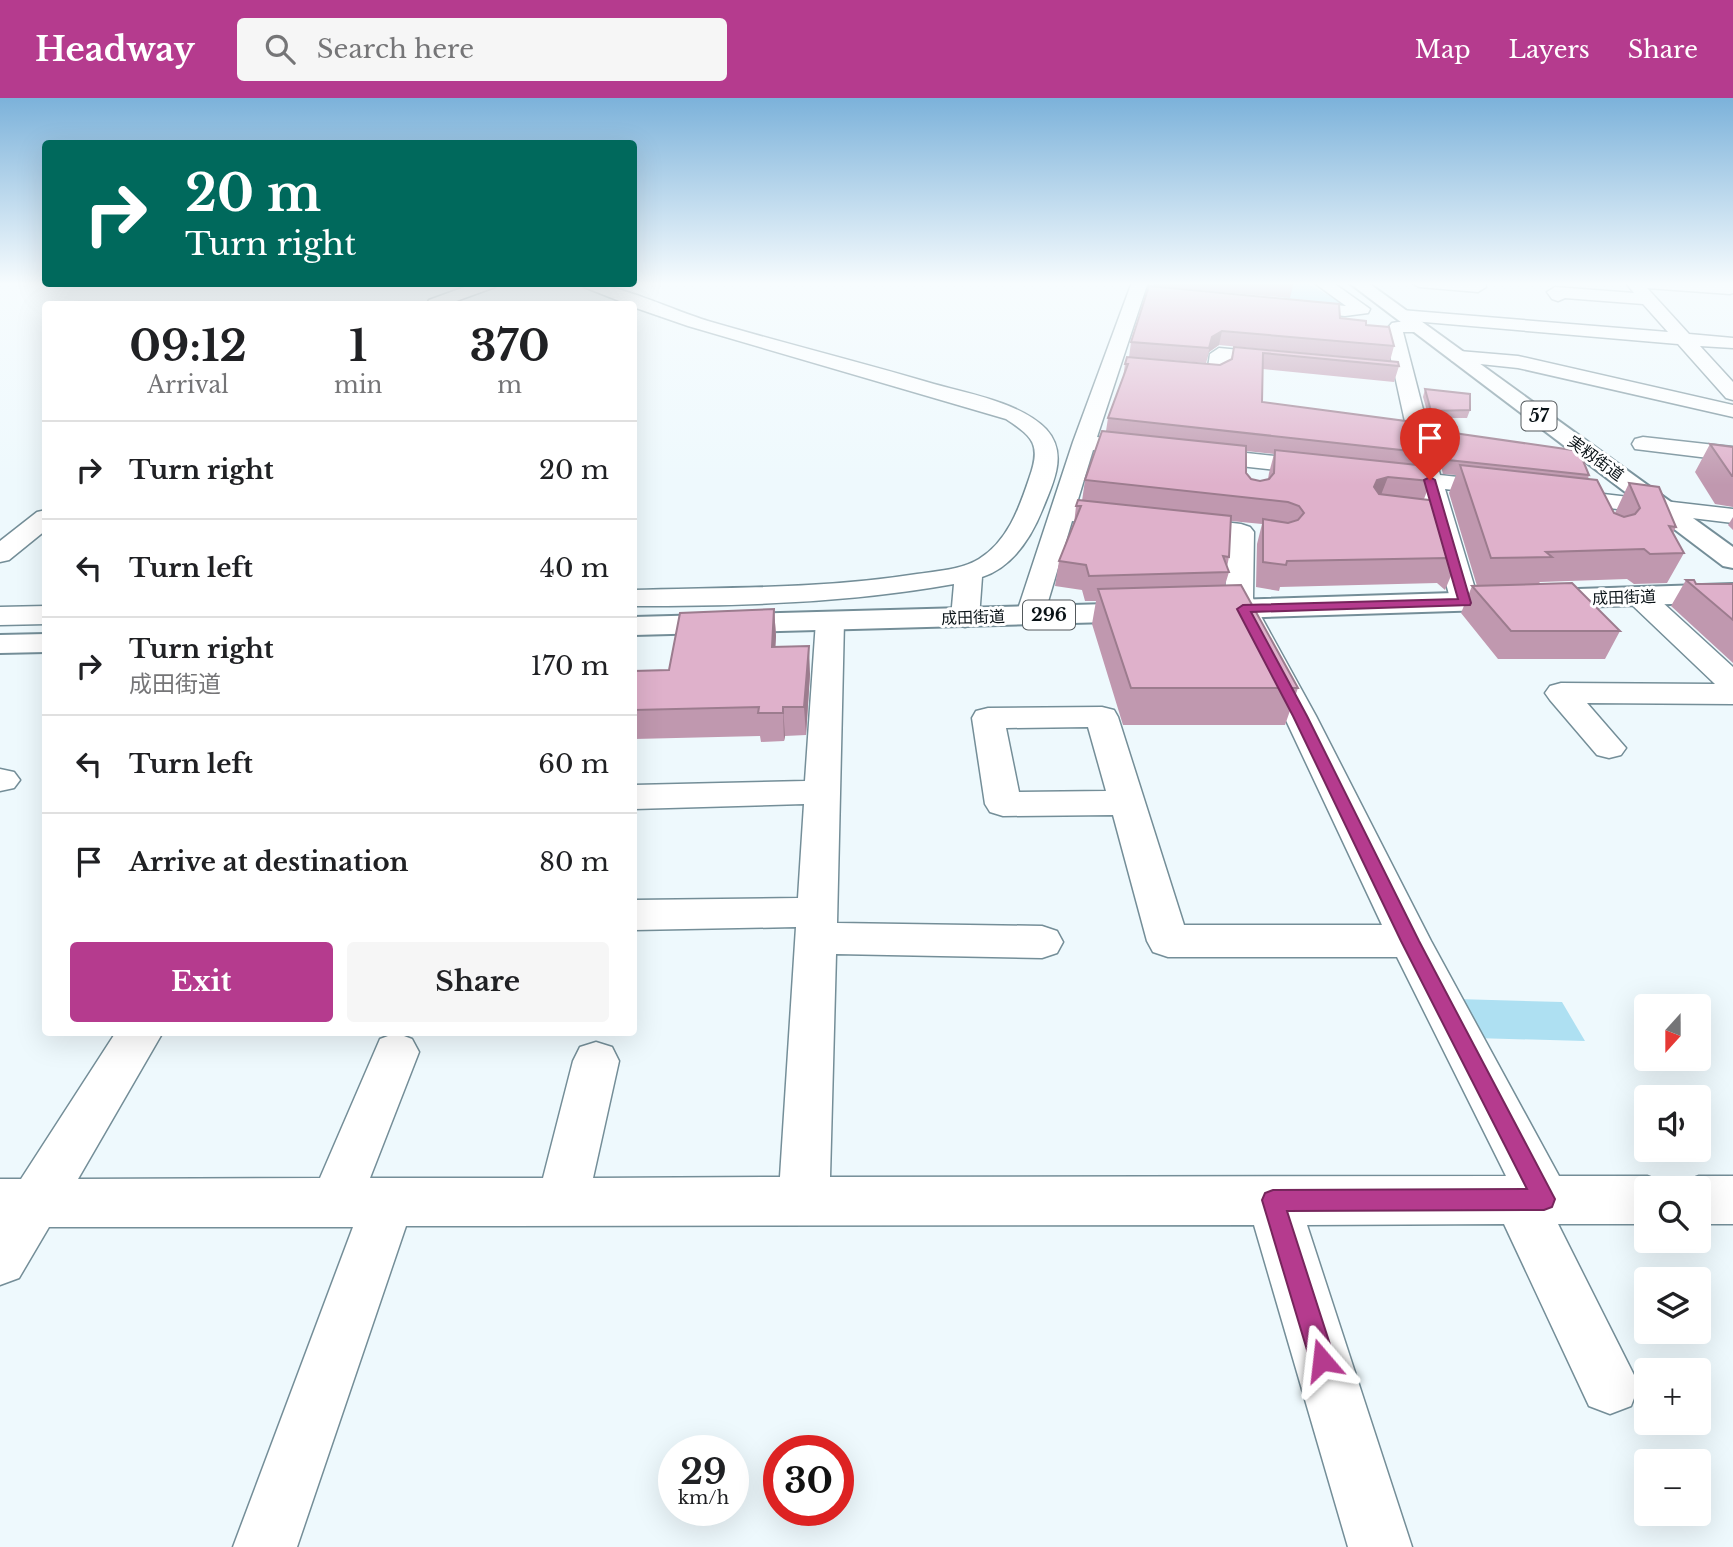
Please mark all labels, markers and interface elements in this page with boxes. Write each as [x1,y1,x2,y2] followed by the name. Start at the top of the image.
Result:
[237,18,727,81] search box
[35,29,195,70] text: Headway
[261,30,299,68] icon: search
[317,33,474,65] text: Search here
[1415,35,1471,64] text: Map
[1509,35,1590,64] text: Layers
[1628,35,1698,64] text: Share
[185,163,321,224] text: 20 m
[70,168,161,259] icon: right
[185,224,356,264] text: Turn right
[129,320,247,372] text: 09:12
[349,320,367,372] text: 1
[470,320,550,372] text: 370
[147,371,229,399] text: Arrival
[334,371,382,399] text: min
[497,371,522,399] text: m
[1522,402,1556,430] road number: 57
[1400,408,1460,480] pin
[1411,419,1449,457] icon: arrive
[1564,431,1628,485] street label: 実籾街道
[70,451,108,489] icon: right
[129,454,274,486] text: Turn right
[539,454,609,486] text: 20 m
[70,549,108,587] icon: left
[129,552,253,584] text: Turn left
[540,552,609,584] text: 40 m
[1592,586,1656,608] street label: 成田街道
[1023,601,1075,630] road number: 296
[941,606,1005,628] street label: 成田街道
[129,633,274,665] text: Turn right
[70,647,108,685] icon: right
[530,650,609,682] text: 170 m
[129,670,221,698] text: 成田街道
[70,745,108,783] icon: left
[129,748,253,780] text: Turn left
[538,748,609,780] text: 60 m
[70,843,108,881] icon: arrive
[129,846,409,878] text: Arrive at destination
[539,846,609,878] text: 80 m
[70,942,333,1022] button: Exit
[347,942,609,1022] button: Share
[1634,994,1712,1071] north arrow
[1634,994,1711,1526] map controls
[1634,1085,1711,1162] button: sound
[1634,1176,1711,1253] button: search
[1634,1267,1711,1344] button: layers
[1285,1323,1359,1397] position arrow
[1634,1358,1711,1435] button: +
[763,1435,854,1526] speed limit sign: 30
[1634,1449,1711,1526] button: −
[680,1450,727,1493] text: 29
[678,1487,729,1509] text: km/h

